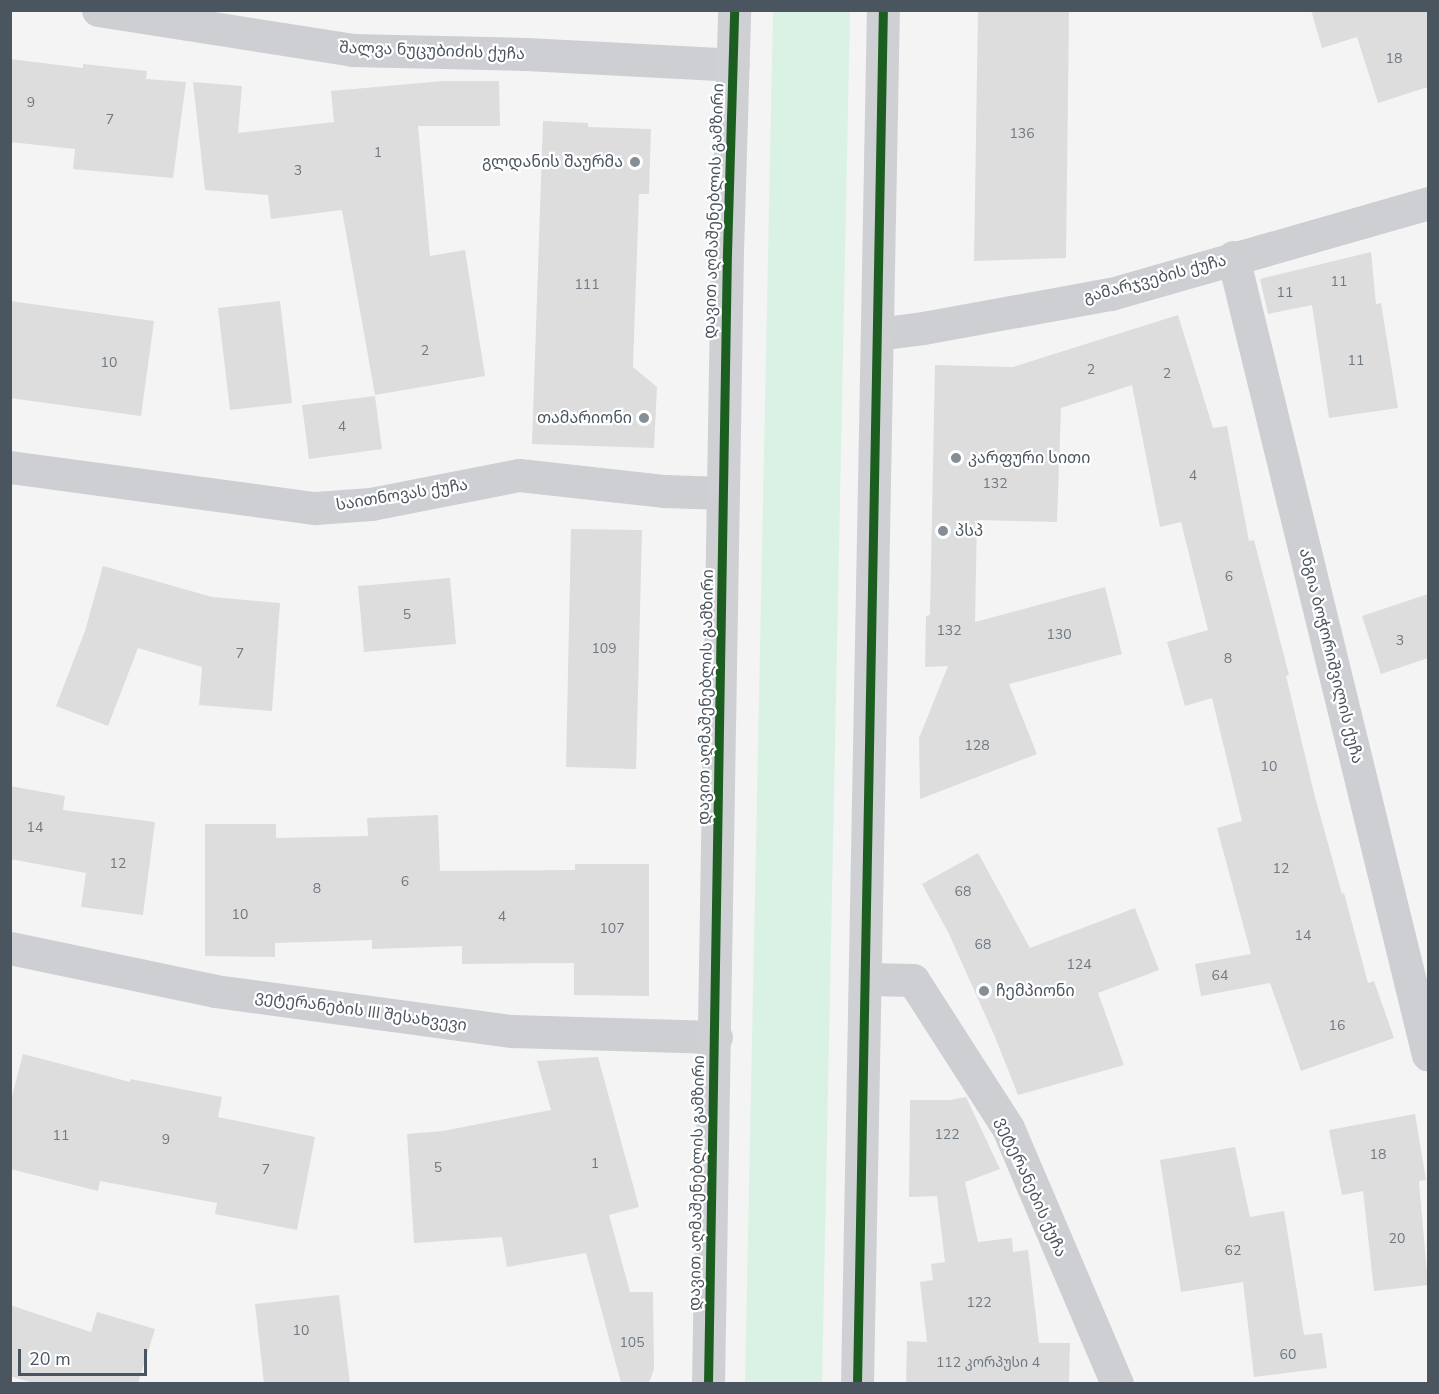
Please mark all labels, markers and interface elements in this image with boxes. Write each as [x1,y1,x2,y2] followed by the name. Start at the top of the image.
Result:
[339,38,525,64] street label: შალვა ნუცუბიძის ქუჩა
[1386,51,1402,67] house number: 18
[700,83,728,339] street label: დავით აღმაშენებლის გამზირი
[27,95,35,111] house number: 9
[106,112,114,128] house number: 7
[1009,126,1035,142] house number: 136
[374,145,382,161] house number: 1
[482,152,623,172] place label: გლდანის შაურმა
[628,155,642,169] marker: გლდანის შაურმა
[294,163,302,179] house number: 3
[1081,251,1229,307] street label: გამარჯვების ქუჩა
[1331,274,1347,290] house number: 11
[574,277,600,293] house number: 111
[1277,285,1293,301] house number: 11
[421,343,429,359] house number: 2
[1348,353,1364,369] house number: 11
[101,355,117,371] house number: 10
[1087,362,1095,378] house number: 2
[1163,366,1171,382] house number: 2
[537,408,632,428] place label: თამარიონი
[637,411,651,425] marker: თამარიონი
[338,419,346,435] house number: 4
[968,448,1090,468] place label: კარფური სითი
[949,451,963,465] marker: კარფური სითი
[1189,468,1197,484] house number: 4
[335,475,469,515] street label: საითნოვას ქუჩა
[982,476,1008,492] house number: 132
[955,521,983,541] place label: პსპ
[936,524,950,538] marker: პსპ
[1295,546,1367,766] street label: ანგია ბოჭორიშვილის ქუჩა
[694,569,718,825] street label: დავით აღმაშენებლის გამზირი
[1225,569,1233,585] house number: 6
[403,607,411,623] house number: 5
[936,623,962,639] house number: 132
[1046,627,1072,643] house number: 130
[1396,633,1404,649] house number: 3
[591,641,617,657] house number: 109
[236,646,244,662] house number: 7
[1224,651,1232,667] house number: 8
[964,738,990,754] house number: 128
[1261,759,1277,775] house number: 10
[27,820,43,836] house number: 14
[110,856,126,872] house number: 12
[1273,861,1289,877] house number: 12
[401,874,409,890] house number: 6
[313,881,321,897] house number: 8
[955,884,971,900] house number: 68
[232,907,248,923] house number: 10
[498,909,506,925] house number: 4
[599,921,625,937] house number: 107
[1295,928,1311,944] house number: 14
[975,937,991,953] house number: 68
[1066,957,1092,973] house number: 124
[1212,968,1228,984] house number: 64
[996,981,1075,1001] place label: ჩემპიონი
[977,984,991,998] marker: ჩემპიონი
[254,987,468,1035] street label: ვეტერანების III შესახვევი
[1329,1018,1345,1034] house number: 16
[685,1055,709,1311] street label: დავით აღმაშენებლის გამზირი
[992,1114,1070,1260] street label: ვეტერანების ქუჩა
[934,1127,960,1143] house number: 122
[53,1128,69,1144] house number: 11
[162,1132,170,1148] house number: 9
[1370,1147,1386,1163] house number: 18
[591,1156,599,1172] house number: 1
[434,1160,442,1176] house number: 5
[262,1162,270,1178] house number: 7
[1389,1231,1405,1247] house number: 20
[1225,1243,1241,1259] house number: 62
[966,1295,992,1311] house number: 122
[293,1323,309,1339] house number: 10
[619,1335,645,1351] house number: 105
[21,1337,150,1375] scale bar
[29,1347,71,1371] text: 20 m
[1280,1347,1296,1363] house number: 60
[936,1355,1040,1371] house number: 112 კორპუსი 4

